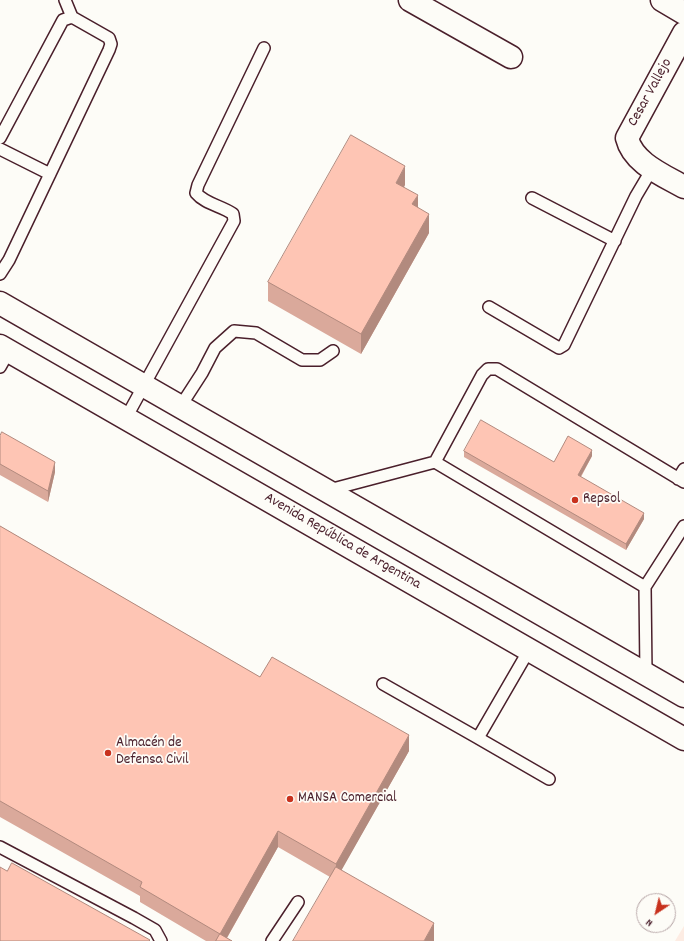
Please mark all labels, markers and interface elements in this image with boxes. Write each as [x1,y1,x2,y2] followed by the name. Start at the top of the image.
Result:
[625,56,677,130] street label: Cesar Vallejo
[260,490,424,594] street label: Avenida República de Argentina
[583,491,620,509] place label: Repsol
[570,495,580,505] marker: Repsol
[116,735,189,770] place label: Almacén de Defensa Civil
[103,748,113,758] marker: Almacén de Defensa Civil
[298,790,397,808] place label: MANSA Comercial
[285,794,295,804] marker: MANSA Comercial
[636,893,676,933] north arrow
[643,914,657,930] text: N

